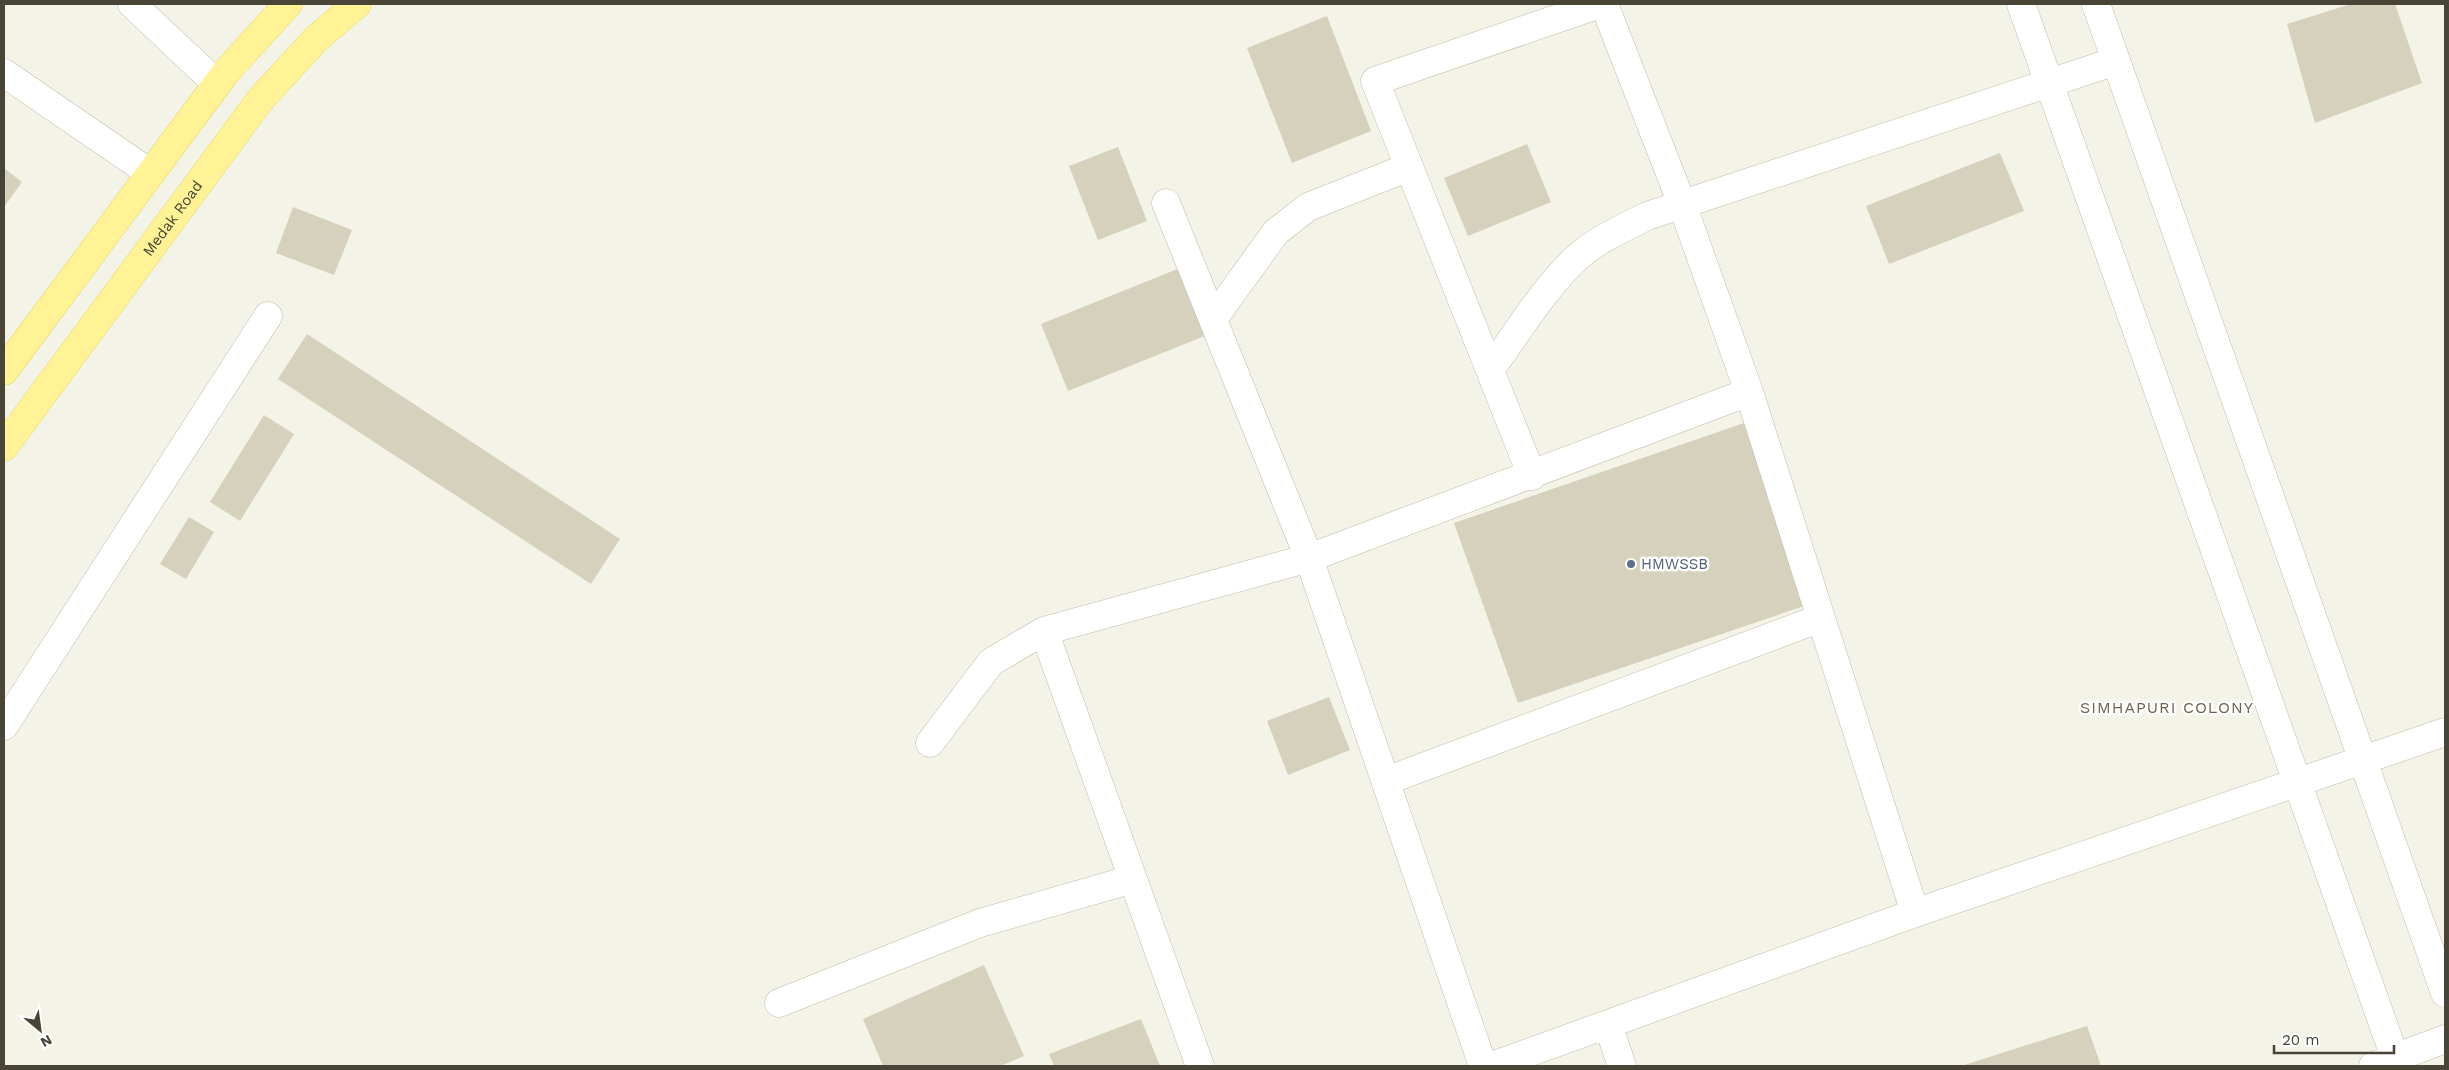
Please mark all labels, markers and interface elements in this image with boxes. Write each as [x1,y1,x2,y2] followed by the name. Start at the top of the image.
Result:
[139,177,206,260] street label: Medak Road
[1641,555,1708,573] place label: HMWSSB
[1625,558,1637,570] marker: HMWSSB
[2080,698,2254,717] district label: SIMHAPURI COLONY
[15,1005,65,1055] north arrow
[2274,1022,2394,1054] scale bar
[2282,1031,2320,1049] text: 20 m
[38,1032,55,1051] text: N

